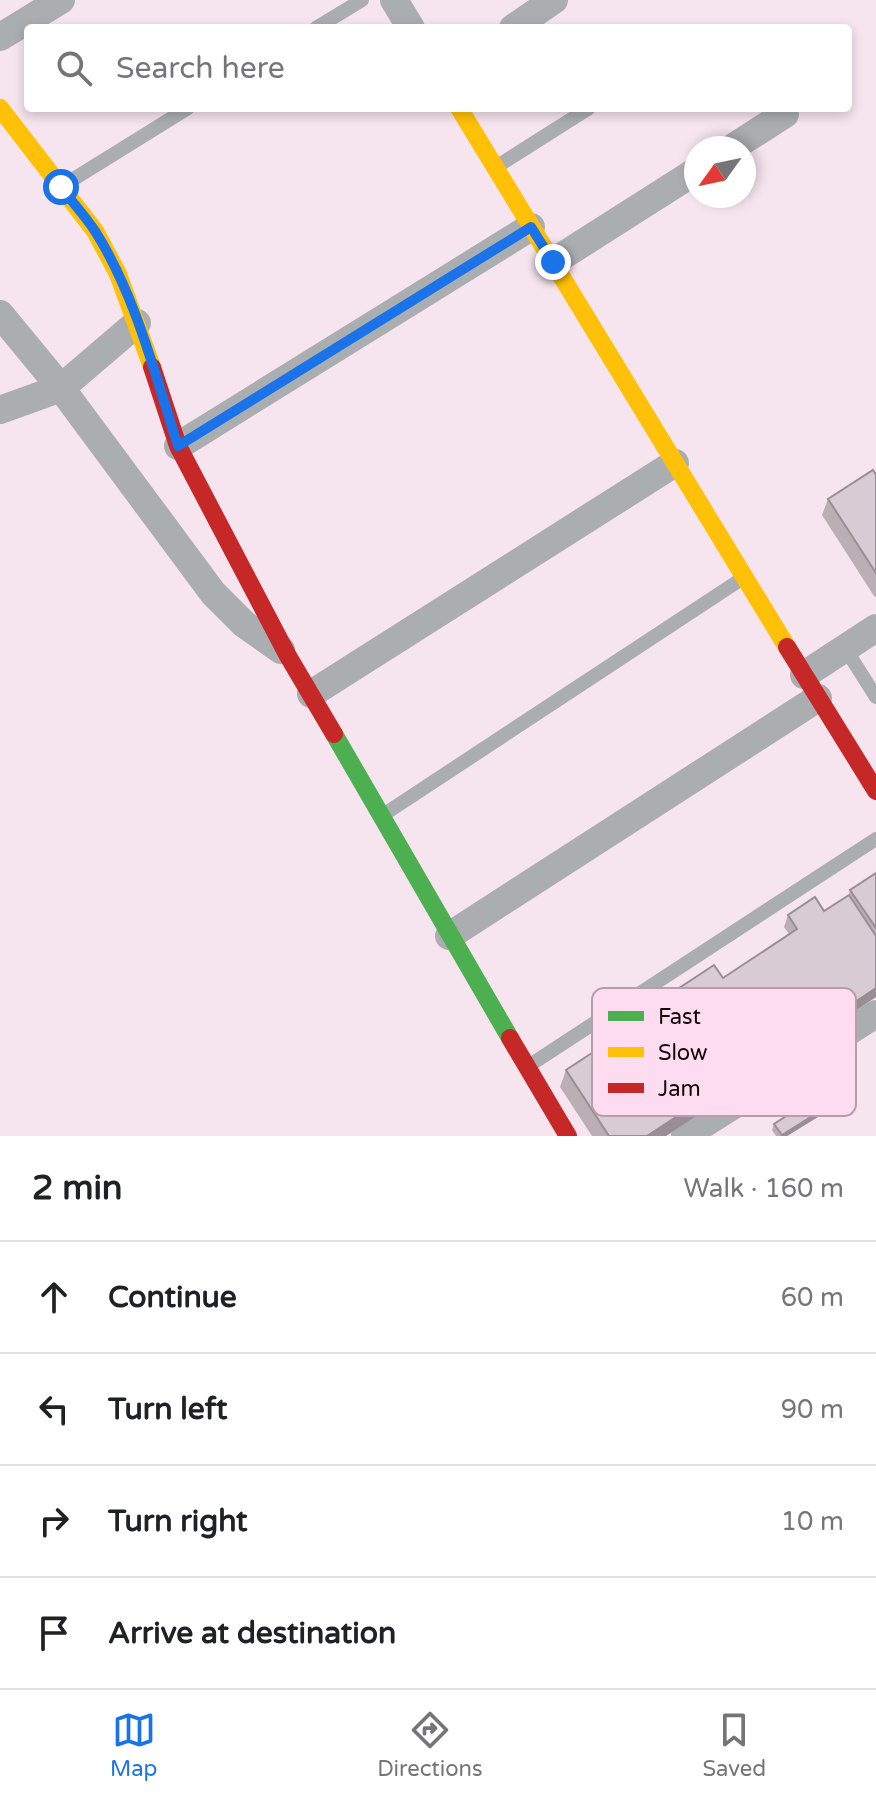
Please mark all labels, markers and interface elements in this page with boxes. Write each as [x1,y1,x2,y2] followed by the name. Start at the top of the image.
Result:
[24,24,852,112] search box
[52,46,96,90] icon: search
[116,50,285,87] text: Search here
[684,136,756,208] north arrow
[43,169,79,205] route start
[535,244,571,280] route end
[592,988,856,1116] legend
[658,1004,701,1030] text: Fast
[658,1040,708,1066] text: Slow
[658,1076,701,1102] text: Jam
[32,1168,123,1209] text: 2 min
[684,1173,844,1204] text: Walk · 160 m
[32,1275,76,1319] icon: ahead
[108,1279,237,1316] text: Continue
[781,1282,844,1313] text: 60 m
[32,1387,76,1431] icon: left
[108,1391,227,1428] text: Turn left
[781,1394,844,1425] text: 90 m
[32,1499,76,1543] icon: right
[108,1503,248,1540] text: Turn right
[781,1506,844,1537] text: 10 m
[32,1611,76,1655] icon: arrive
[108,1615,396,1652] text: Arrive at destination
[110,1708,157,1782] tab: Map
[377,1708,483,1782] tab: Directions
[702,1708,766,1782] tab: Saved

